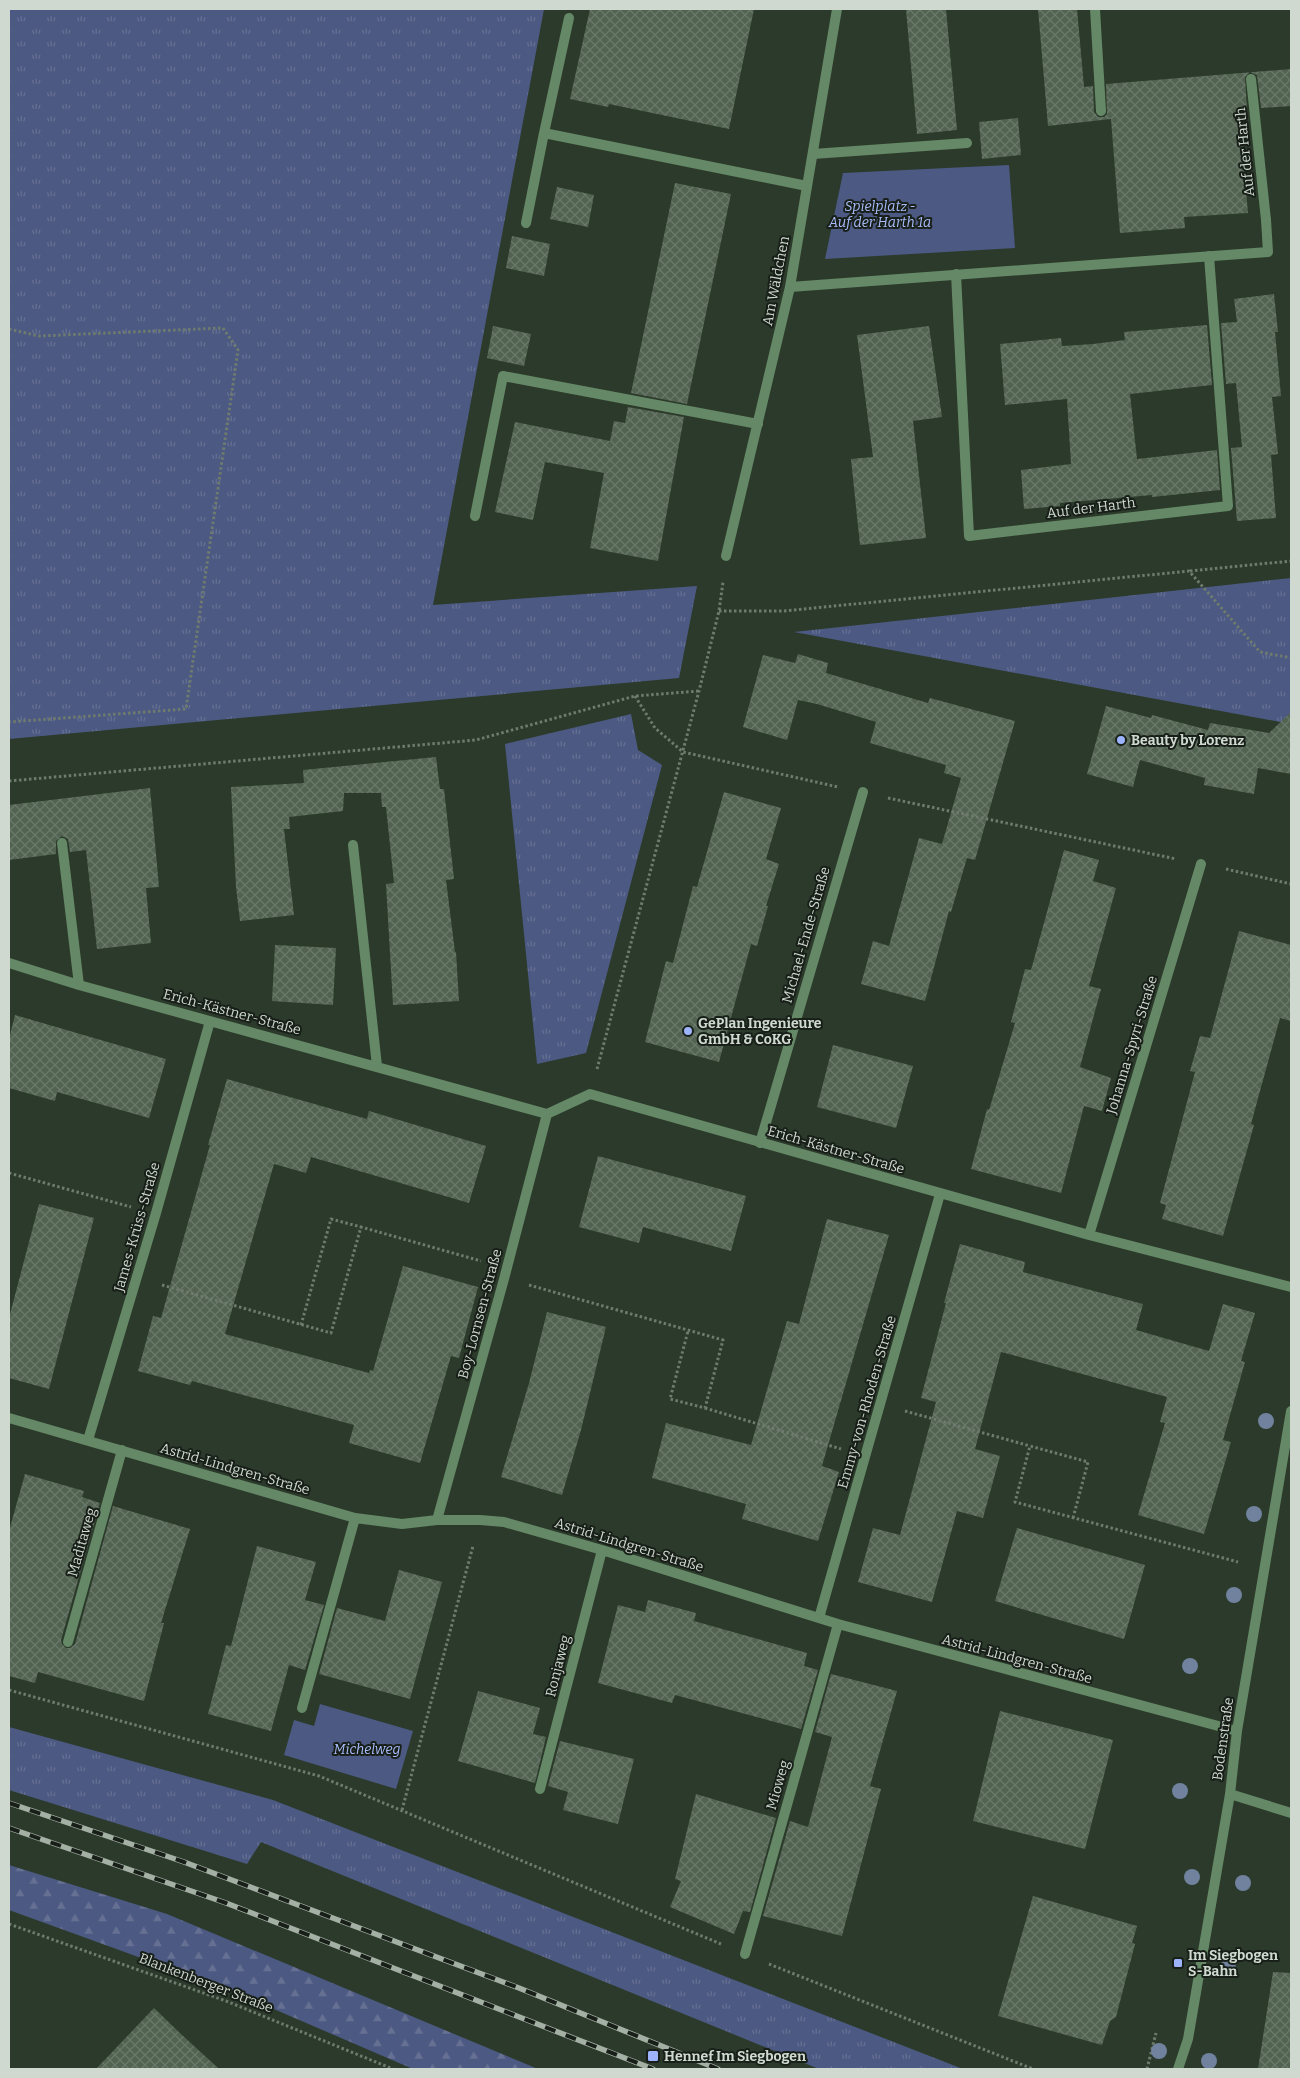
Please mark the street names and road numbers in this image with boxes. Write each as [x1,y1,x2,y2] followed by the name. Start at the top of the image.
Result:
[1232,106,1258,197] street label: Auf der Harth
[759,235,793,327] street label: Am Wäldchen
[1046,494,1137,522] street label: Auf der Harth
[778,865,834,1005] street label: Michael-Ende-Straße
[1103,974,1161,1117] street label: Johanna-Spyri-Straße
[161,985,303,1039] street label: Erich-Kästner-Straße
[765,1122,907,1178] street label: Erich-Kästner-Straße
[110,1160,164,1295] street label: James-Krüss-Straße
[454,1247,506,1381] street label: Boy-Lornsen-Straße
[834,1313,900,1491] street label: Emmy-von-Rhoden-Straße
[158,1439,312,1499] street label: Astrid-Lindgren-Straße
[64,1505,100,1578] street label: Maditaweg
[552,1514,706,1576] street label: Astrid-Lindgren-Straße
[940,1631,1094,1687] street label: Astrid-Lindgren-Straße
[542,1633,574,1699] street label: Ronjaweg
[1209,1696,1237,1782] street label: Bodenstraße
[763,1758,793,1812] street label: Mioweg
[136,1950,276,2016] street label: Blankenberger Straße

